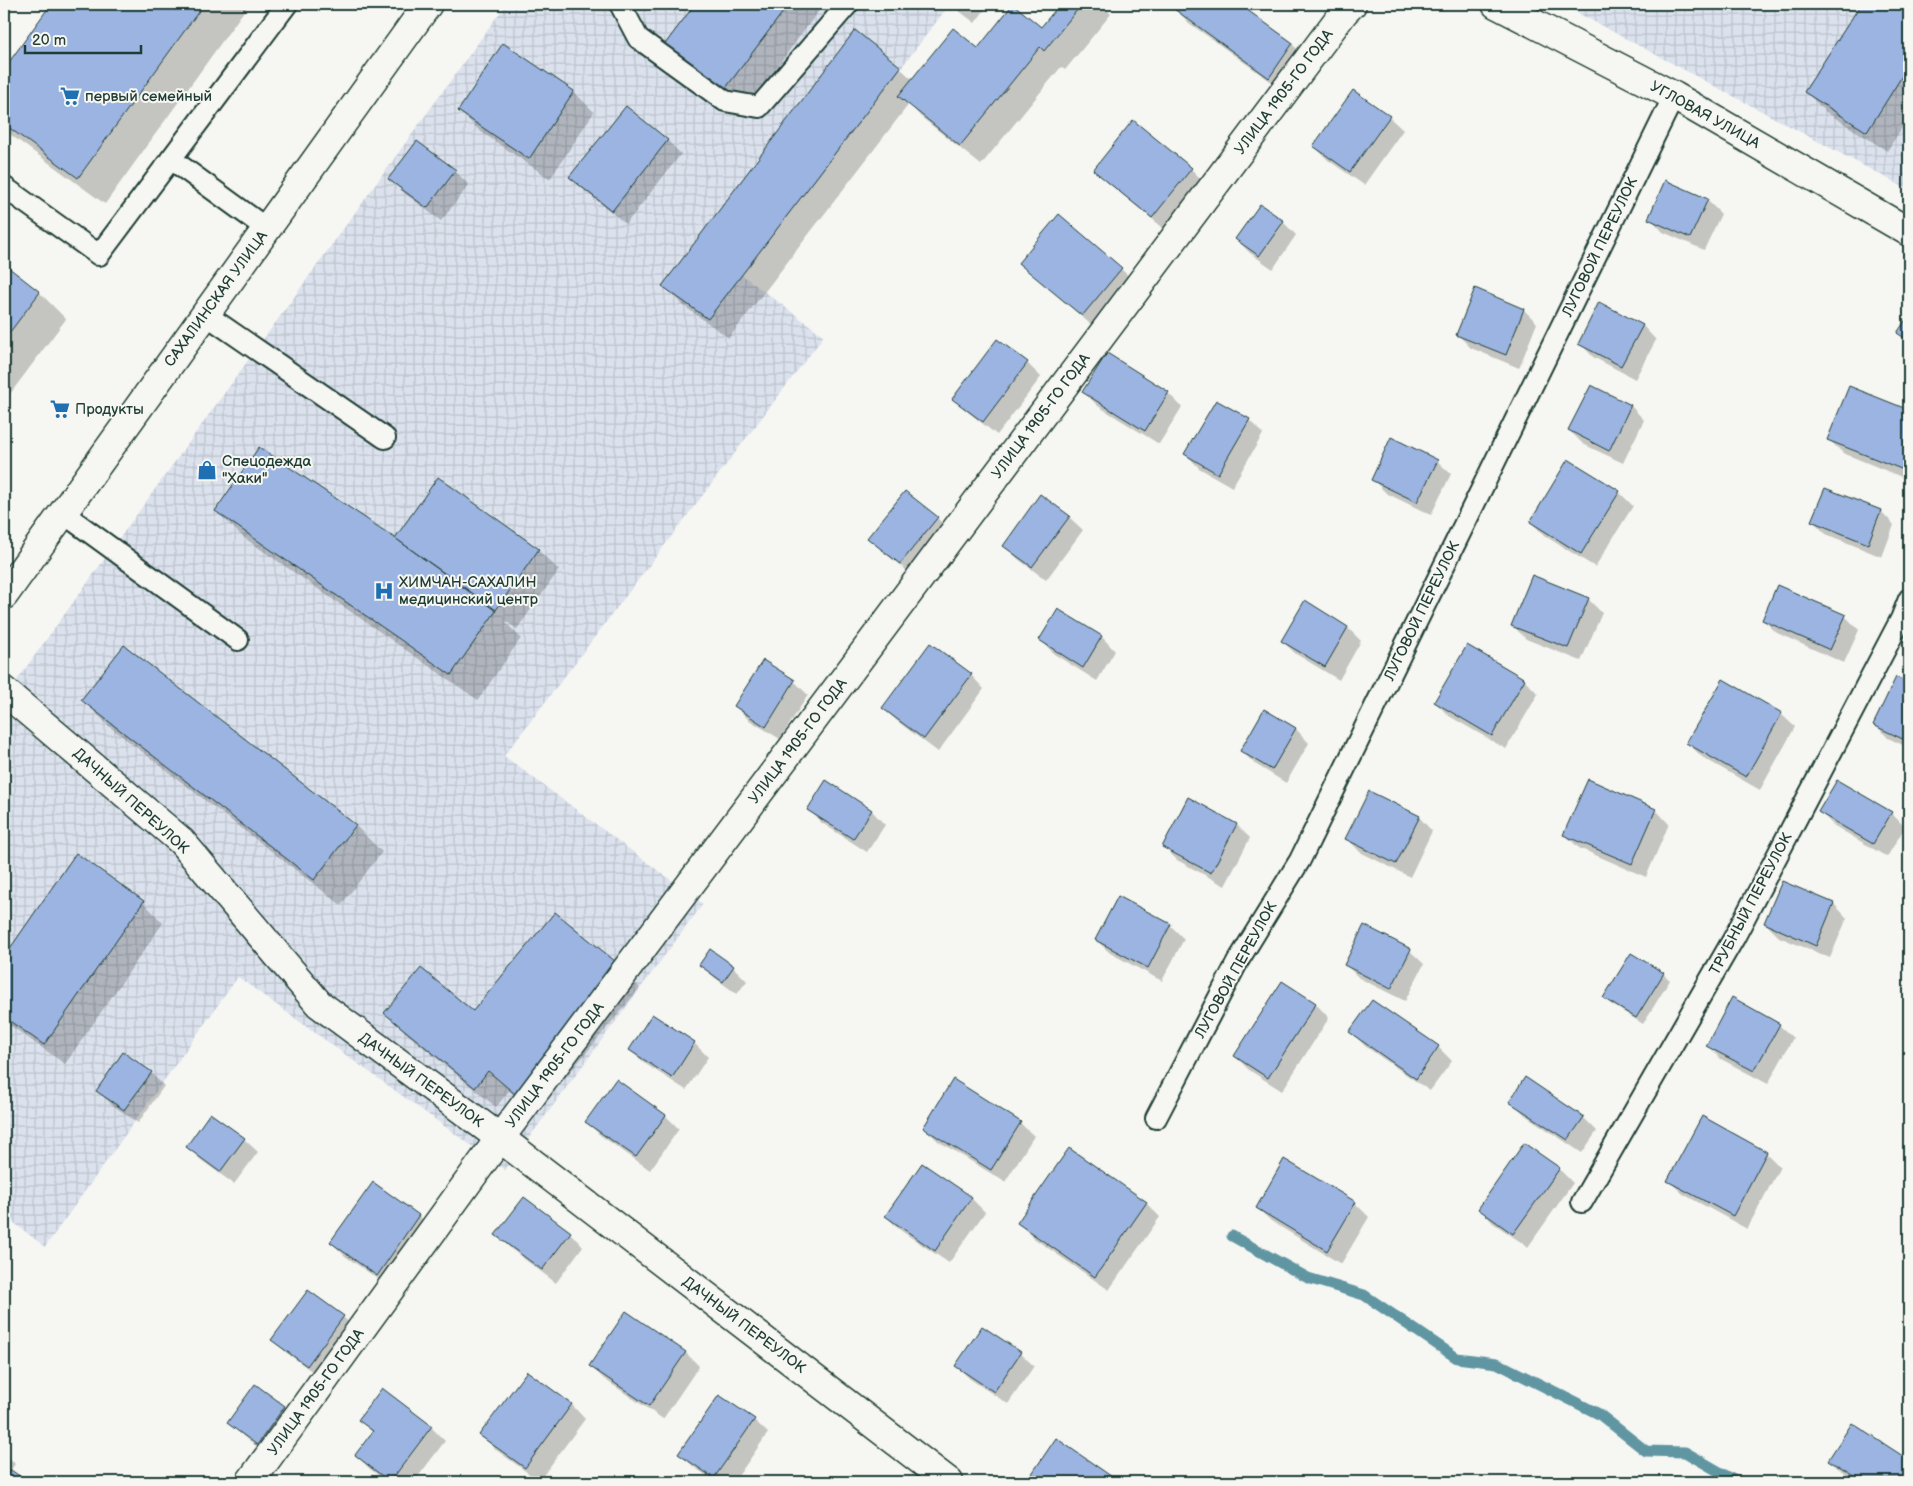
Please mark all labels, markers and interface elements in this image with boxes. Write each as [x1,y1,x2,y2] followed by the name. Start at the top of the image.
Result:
[25,22,141,54] scale bar
[1231,25,1338,159] street label: УЛИЦА 1905-ГО ГОДА
[32,31,66,50] text: 20 m
[1647,77,1764,153] street label: УГЛОВАЯ УЛИЦА
[59,85,81,107] supermarket icon: первый семейный
[85,87,212,106] place label: первый семейный
[1557,174,1642,321] street label: ЛУГОВОЙ ПЕРЕУЛОК
[160,226,272,371] street label: САХАЛИНСКАЯ УЛИЦА
[988,349,1095,483] street label: УЛИЦА 1905-ГО ГОДА
[49,398,71,420] supermarket icon: Продукты
[75,400,144,419] place label: Продукты
[222,452,311,488] place label: Спецодежда "Хаки"
[196,459,218,481] shop icon: Спецодежда "Хаки"
[1379,538,1464,685] street label: ЛУГОВОЙ ПЕРЕУЛОК
[399,573,538,609] place label: ХИМЧАН-САХАЛИН медицинский центр
[373,580,395,602] hospital icon: ХИМЧАН-САХАЛИН медицинский центр
[745,674,852,808] street label: УЛИЦА 1905-ГО ГОДА
[69,744,193,858] street label: ДАЧНЫЙ ПЕРЕУЛОК
[1705,829,1797,978] street label: ТРУБНЫЙ ПЕРЕУЛОК
[1190,898,1282,1042] street label: ЛУГОВОЙ ПЕРЕУЛОК
[502,998,609,1132] street label: УЛИЦА 1905-ГО ГОДА
[355,1028,487,1132] street label: ДАЧНЫЙ ПЕРЕУЛОК
[679,1272,810,1378] street label: ДАЧНЫЙ ПЕРЕУЛОК
[264,1324,369,1459] street label: УЛИЦА 1905-ГО ГОДА

